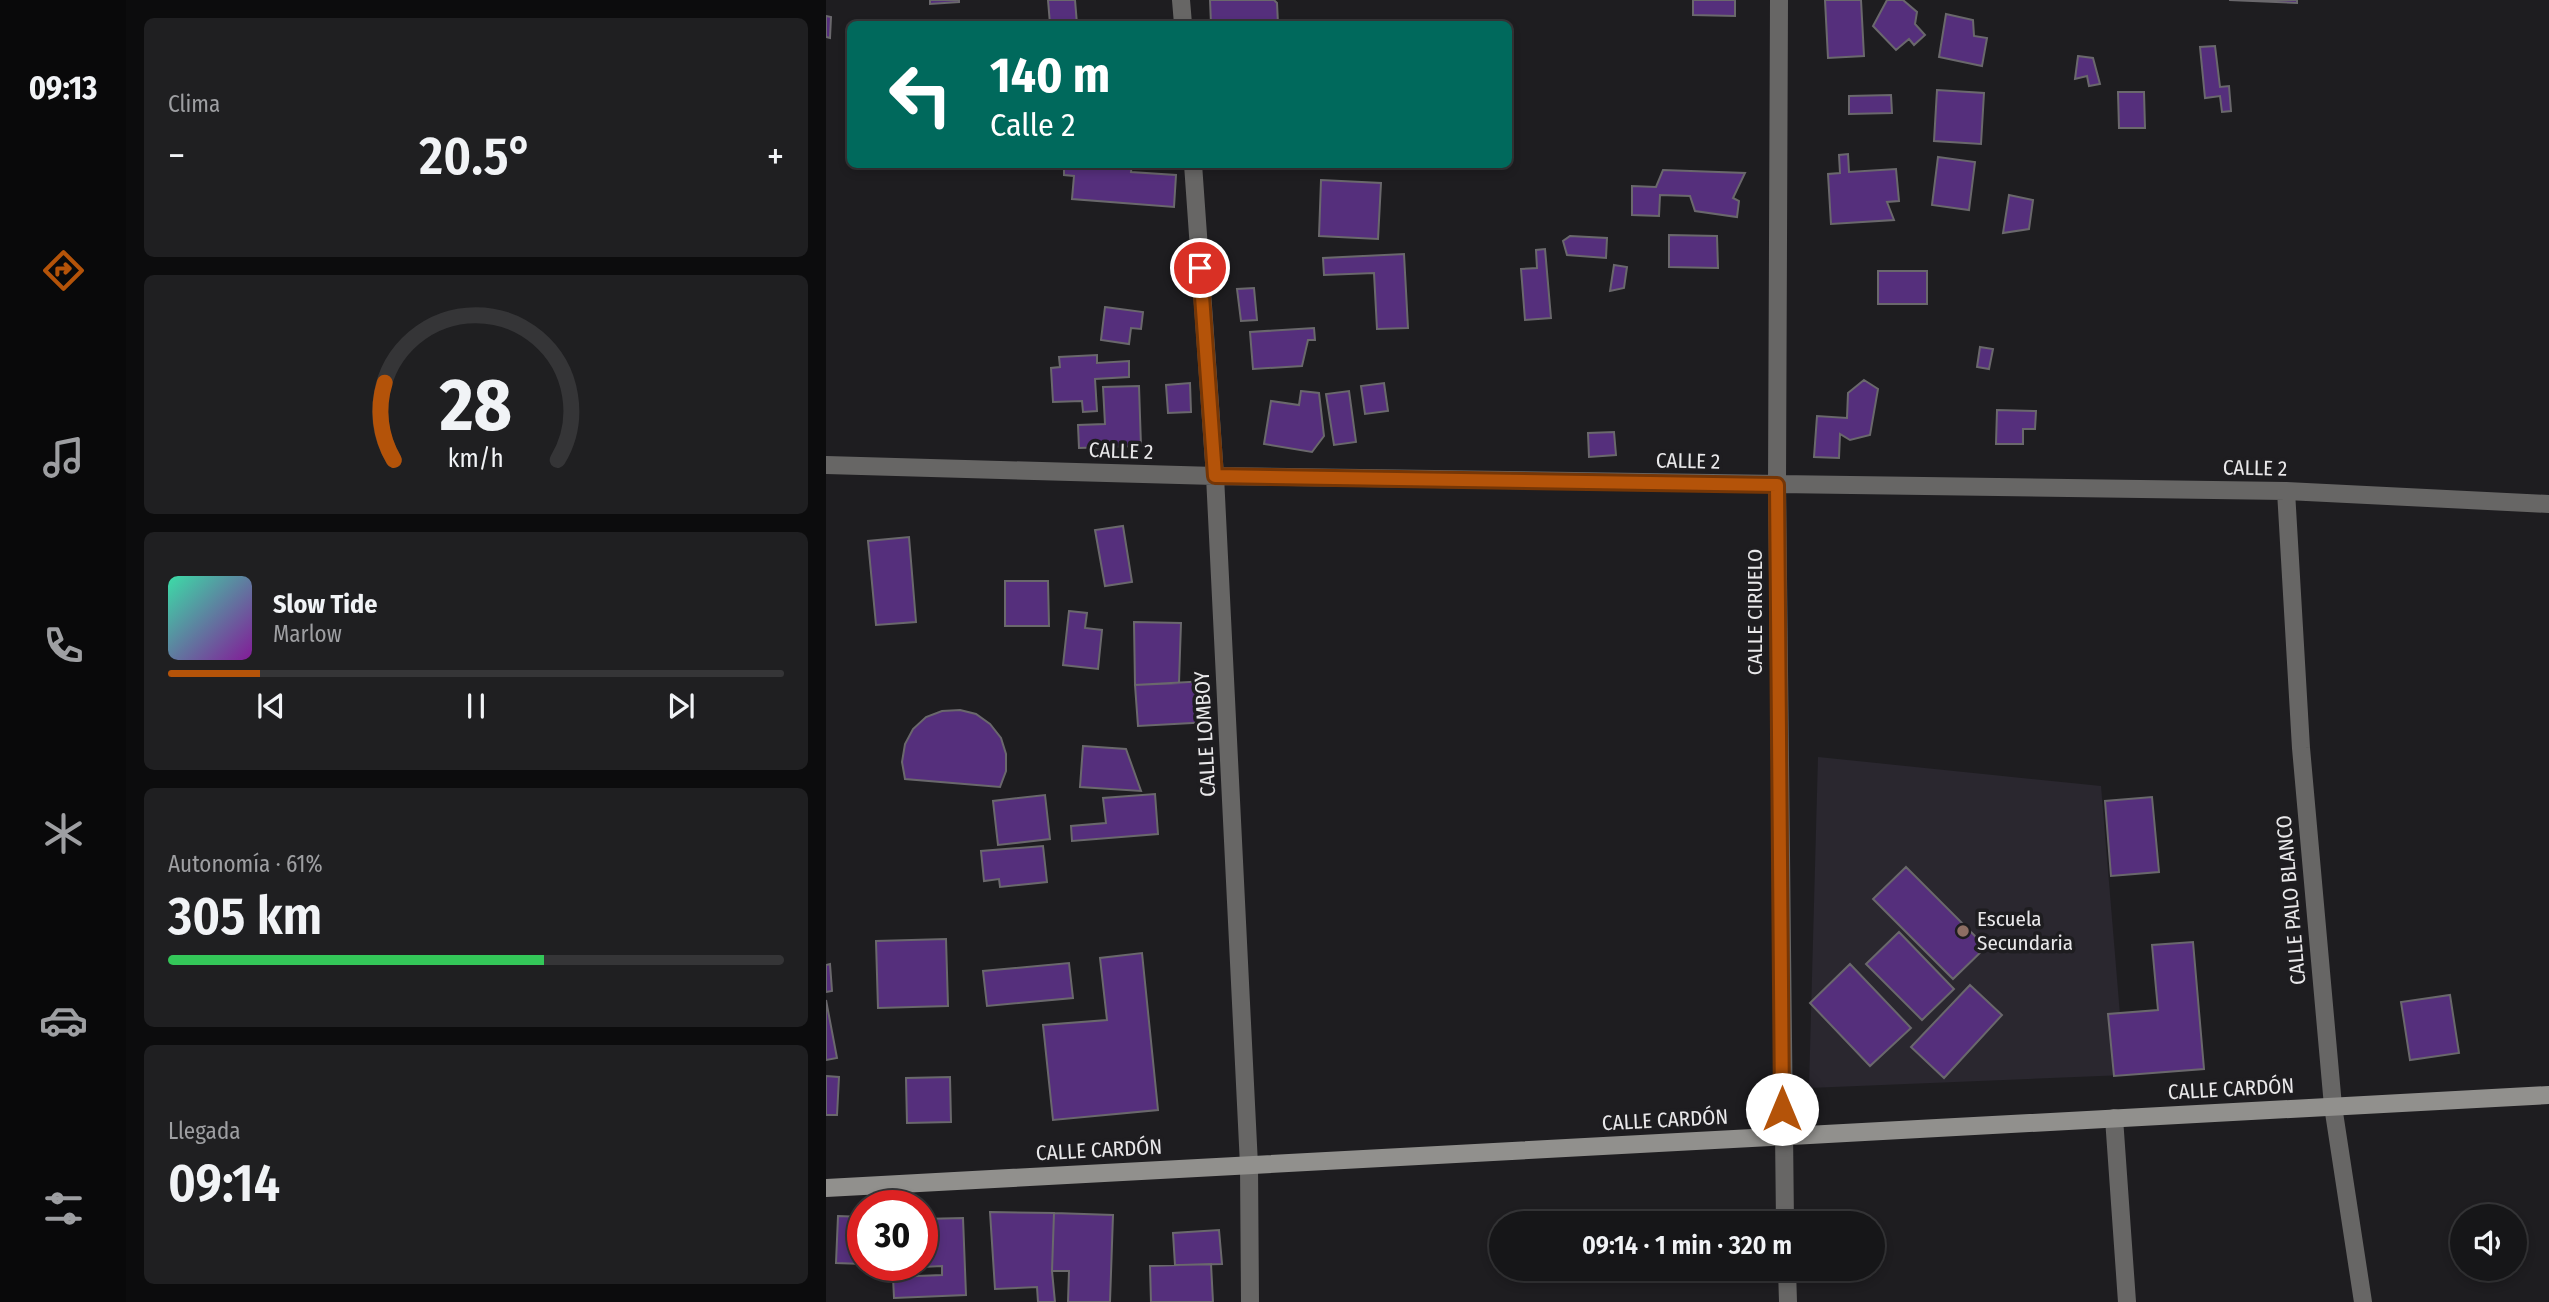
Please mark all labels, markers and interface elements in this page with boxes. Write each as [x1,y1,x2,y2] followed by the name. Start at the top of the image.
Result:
[990,46,1110,105] text: 140 m
[875,49,966,140] icon: left
[29,69,97,107] text: 09:13
[168,90,220,118] text: Clima
[990,106,1075,144] text: Calle 2
[419,125,533,188] text: 20.5°
[168,133,185,179] text: −
[767,133,784,179] text: +
[1170,238,1230,298] pin
[39,246,88,295] icon: directions
[1181,249,1219,287] icon: arrive
[439,363,512,450] text: 28
[39,433,88,482] icon: music
[1088,437,1154,465] street label: CALLE 2
[448,444,504,474] text: km/h
[1656,447,1720,475] street label: CALLE 2
[2223,454,2287,482] street label: CALLE 2
[1742,549,1768,675] street label: CALLE CIRUELO
[273,589,377,620] text: Slow Tide
[273,620,342,648] text: Marlow
[39,621,88,670] icon: phone
[1189,670,1221,798] street label: CALLE LOMBOY
[252,687,290,725] icon: previous
[457,687,495,725] icon: pause
[662,687,700,725] icon: next
[39,809,88,858] icon: climate
[2271,814,2311,986] street label: CALLE PALO BLANCO
[168,850,323,878] text: Autonomía · 61%
[168,885,322,948] text: 305 km
[1977,906,2073,956] place label: Escuela Secundaria
[1955,923,1971,939] marker: Escuela Secundaria
[39,996,88,1045] icon: car
[1745,1072,1819,1146] position arrow
[2167,1073,2295,1105] street label: CALLE CARDÓN
[1601,1104,1729,1136] street label: CALLE CARDÓN
[168,1117,240,1145] text: Llegada
[1035,1134,1163,1166] street label: CALLE CARDÓN
[168,1152,280,1215] text: 09:14
[39,1184,88,1233] icon: filters
[847,1190,938,1281] speed limit sign: 30
[2450,1204,2527,1281] map controls
[2450,1204,2527,1281] button: sound
[1582,1230,1792,1261] text: 09:14 · 1 min · 320 m

